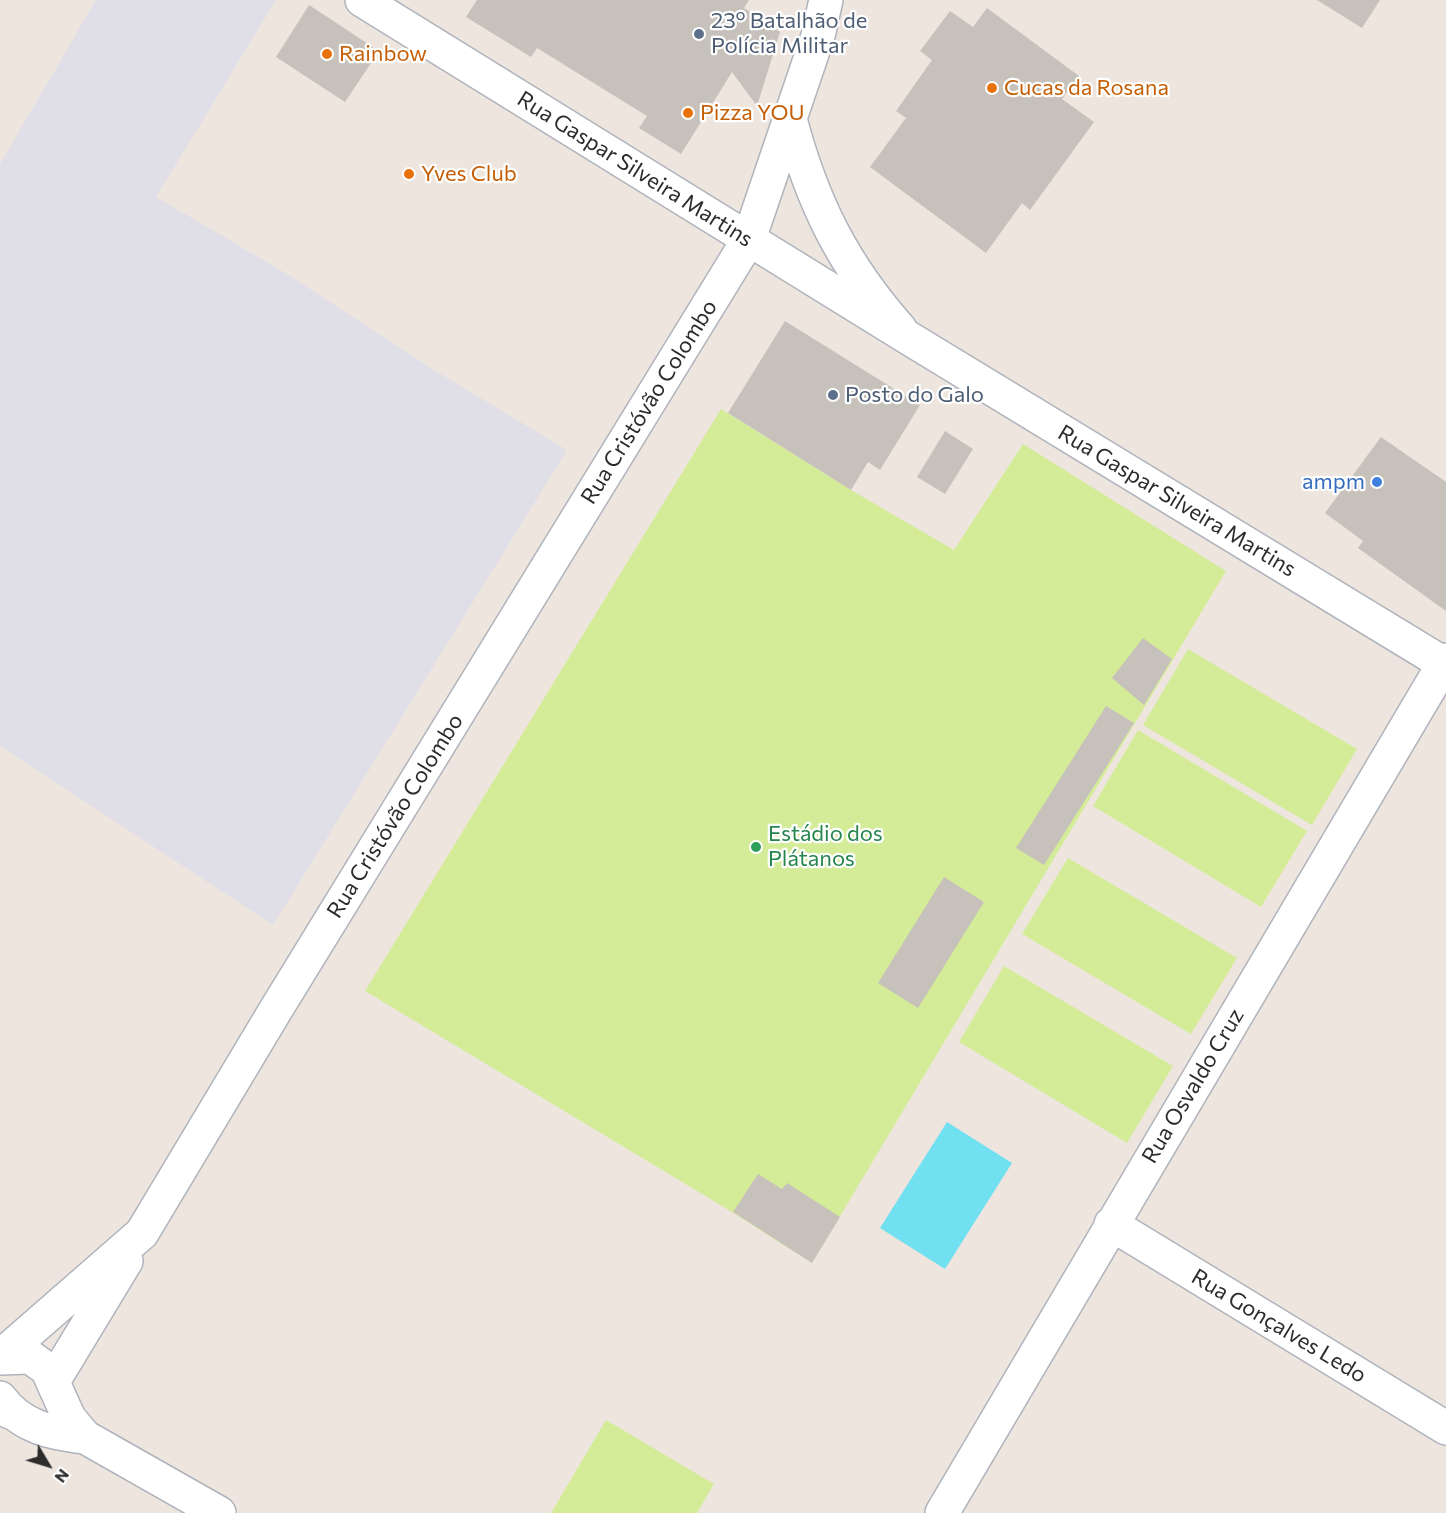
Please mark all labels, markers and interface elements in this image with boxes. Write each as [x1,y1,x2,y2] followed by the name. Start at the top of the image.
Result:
[711,8,867,60] place label: 23º Batalhão de Polícia Militar
[692,27,706,41] marker: 23º Batalhão de Polícia Militar
[339,41,427,67] place label: Rainbow
[320,47,334,61] marker: Rainbow
[1004,75,1169,101] place label: Cucas da Rosana
[985,81,999,95] marker: Cucas da Rosana
[512,86,758,252] street label: Rua Gaspar Silveira Martins
[700,100,805,126] place label: Pizza YOU
[681,106,695,120] marker: Pizza YOU
[421,161,517,187] place label: Yves Club
[402,167,416,181] marker: Yves Club
[575,295,723,509] street label: Rua Cristóvão Colombo
[845,382,984,408] place label: Posto do Galo
[826,388,840,402] marker: Posto do Galo
[1053,419,1301,583] street label: Rua Gaspar Silveira Martins
[1302,469,1365,495] place label: ampm
[1370,475,1384,489] marker: ampm
[321,709,469,923] street label: Rua Cristóvão Colombo
[768,821,883,872] place label: Estádio dos Plátanos
[749,840,763,854] marker: Estádio dos Plátanos
[1136,1004,1250,1168] street label: Rua Osvaldo Cruz
[1187,1263,1371,1389] street label: Rua Gonçalves Ledo
[18,1435,78,1495] north arrow
[51,1466,74,1487] text: N

